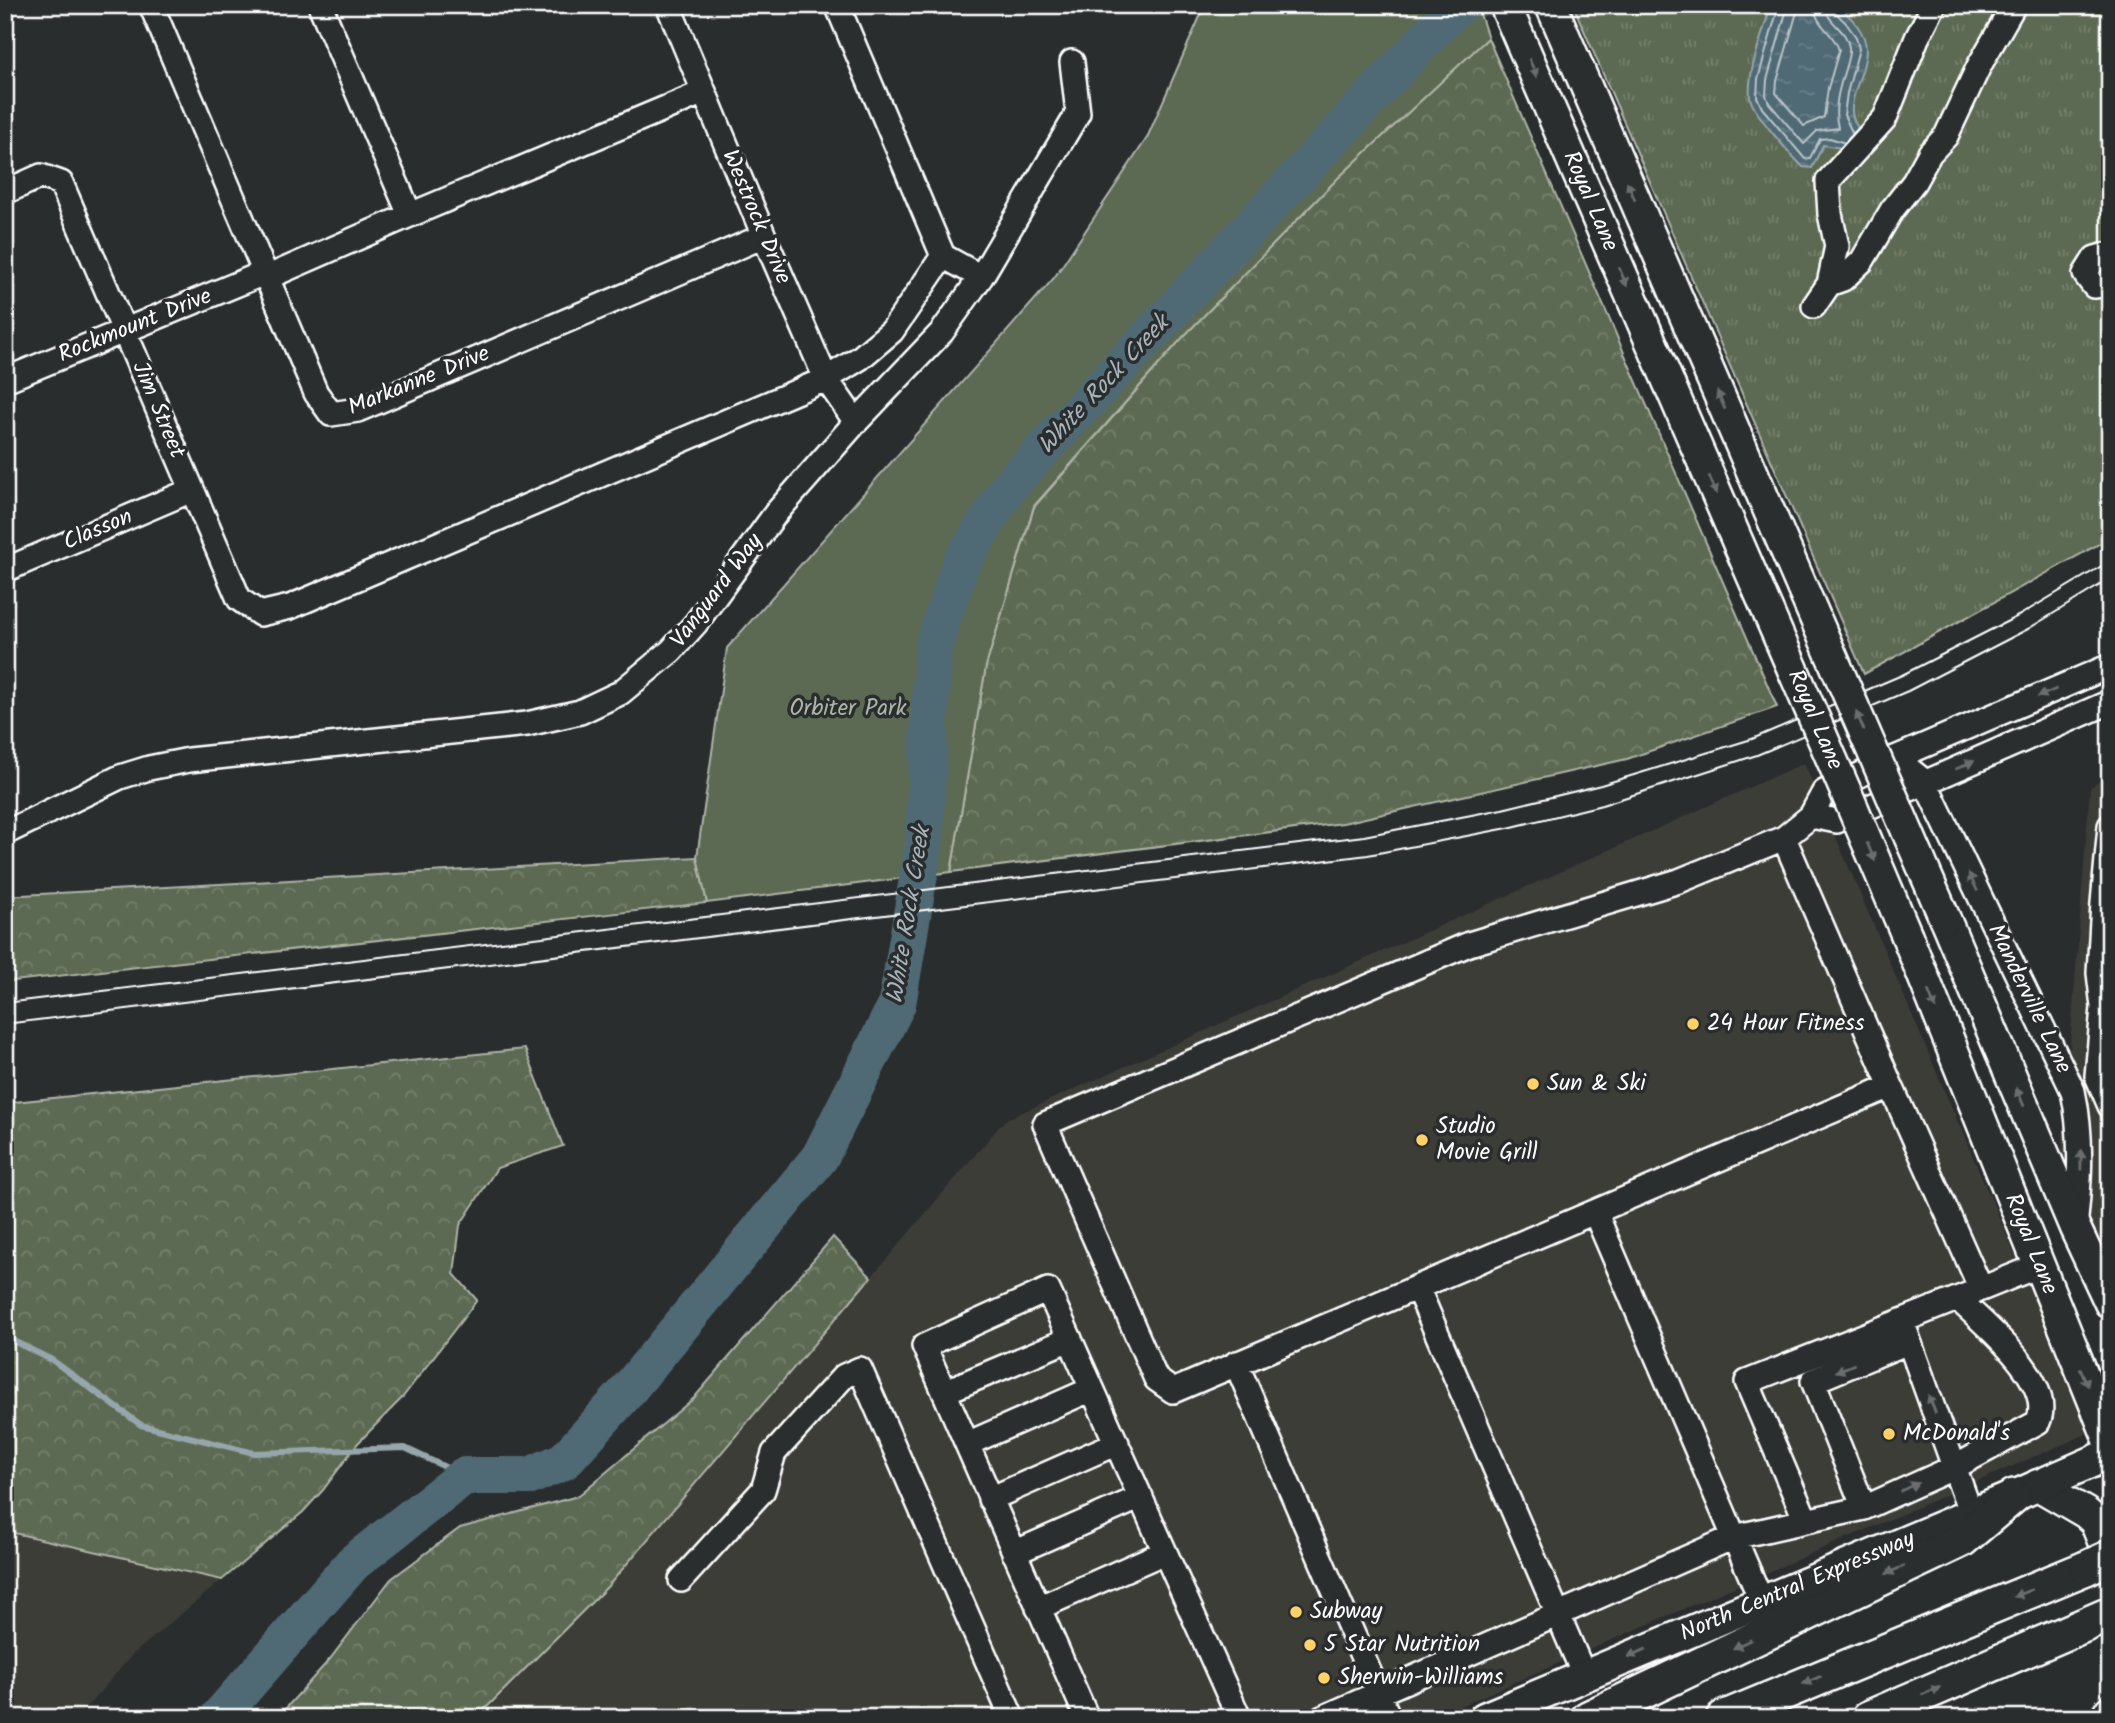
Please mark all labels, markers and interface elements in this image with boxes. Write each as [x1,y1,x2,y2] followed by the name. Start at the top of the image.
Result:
[1527,57,1538,78] one-way arrow
[711,144,801,290] street label: Westrock Drive
[1552,145,1628,257] street label: Royal Lane
[1625,181,1637,201] one-way arrow
[1618,266,1629,287] one-way arrow
[53,279,217,373] street label: Rockmount Drive
[1029,304,1182,464] water label: White Rock Creek
[343,336,495,426] street label: Markanne Drive
[121,356,195,465] street label: Jim Street
[1716,389,1727,410] one-way arrow
[1708,475,1719,496] one-way arrow
[58,499,138,561] street label: Classon
[662,526,772,656] street label: Vanguard Way
[1777,664,1852,776] street label: Royal Lane
[2037,687,2057,699] one-way arrow
[789,691,907,727] park label: Orbiter Park
[1855,711,1866,732] one-way arrow
[1955,759,1975,771] one-way arrow
[876,820,943,1006] water label: White Rock Creek
[1866,841,1877,862] one-way arrow
[1967,872,1979,892] one-way arrow
[1977,918,2081,1080] street label: Manderville Lane
[1926,989,1937,1010] one-way arrow
[1707,1006,1865,1042] place label: 24 Hour Fitness
[1685,1016,1701,1032] marker: 24 Hour Fitness
[1547,1066,1647,1102] place label: Sun & Ski
[1525,1076,1541,1092] marker: Sun & Ski
[2014,1087,2026,1107] one-way arrow
[1436,1109,1538,1171] place label: Studio Movie Grill
[1414,1132,1430,1148] marker: Studio Movie Grill
[2075,1148,2086,1170] one-way arrow
[1994,1188,2067,1300] street label: Royal Lane
[1835,1362,1856,1373] one-way arrow
[2079,1366,2090,1387] one-way arrow
[1926,1393,1937,1414] one-way arrow
[1903,1416,2010,1452] place label: McDonald's
[1881,1426,1897,1442] marker: McDonald's
[1899,1482,1919,1493] one-way arrow
[1675,1521,1921,1652] street label: North Central Expressway
[1885,1565,1905,1576] one-way arrow
[2012,1588,2033,1599] one-way arrow
[1310,1594,1383,1630] place label: Subway
[1288,1604,1304,1620] marker: Subway
[1324,1627,1480,1663] place label: 5 Star Nutrition
[1302,1637,1318,1653] marker: 5 Star Nutrition
[1732,1638,1752,1649] one-way arrow
[1627,1647,1647,1659] one-way arrow
[1338,1660,1504,1696] place label: Sherwin-Williams
[1316,1670,1332,1686] marker: Sherwin-Williams
[1802,1675,1823,1686] one-way arrow
[1921,1685,1941,1697] one-way arrow

